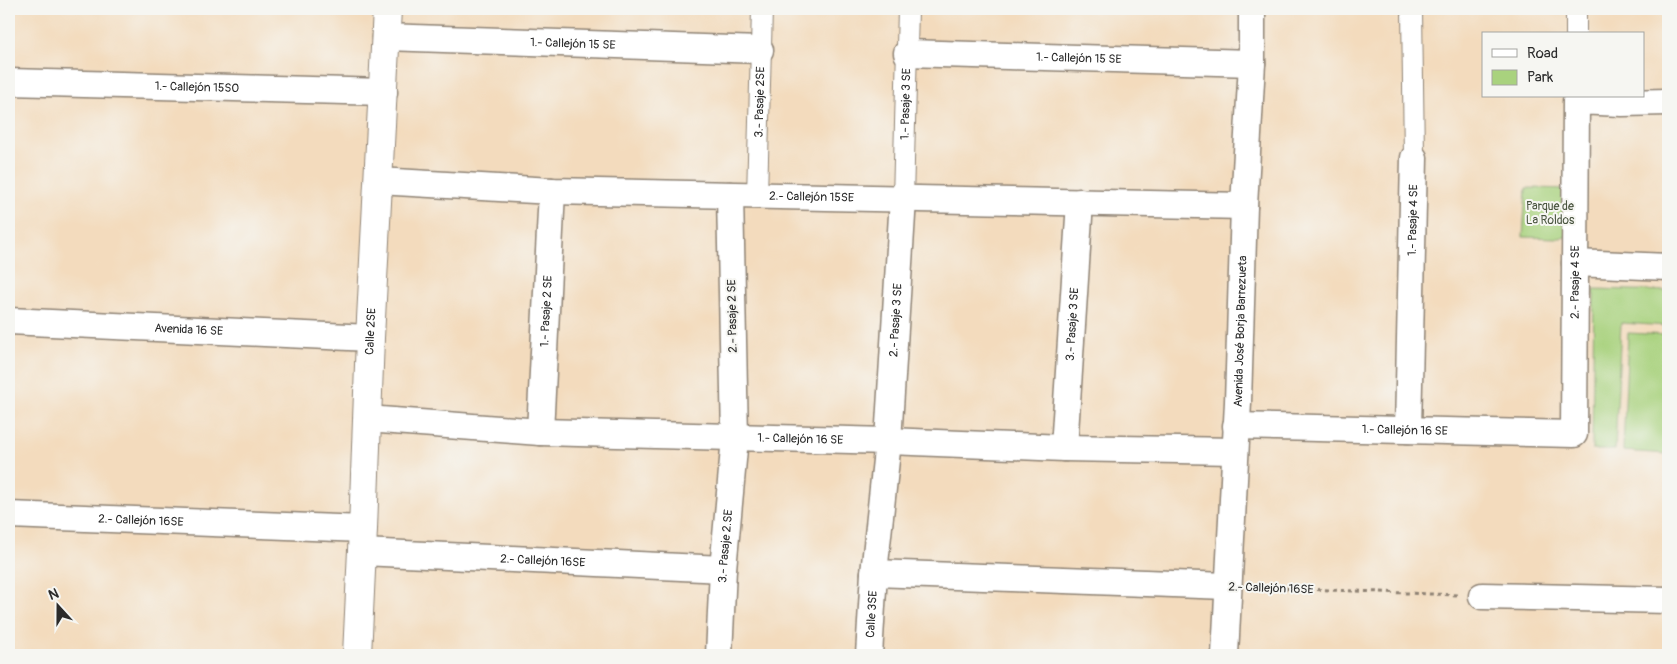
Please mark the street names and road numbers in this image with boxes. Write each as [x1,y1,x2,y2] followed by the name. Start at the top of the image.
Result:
[530,35,616,53] street label: 1.- Callejón 15 SE
[1036,50,1122,67] street label: 1.- Callejón 15 SE
[752,66,768,138] street label: 3.- Pasaje 2SE
[898,68,914,140] street label: 1.- Pasaje 3 SE
[155,79,240,96] street label: 1.- Callejón 15SO
[1405,184,1421,256] street label: 1.- Pasaje 4 SE
[769,189,854,206] street label: 2.- Callejón 15SE
[1568,245,1583,319] street label: 2.- Pasaje 4 SE
[1231,255,1250,408] street label: Avenida José Borja Barrezueta
[537,275,556,347] street label: 1.- Pasaje 2 SE
[724,279,741,353] street label: 2.- Pasaje 2 SE
[886,283,906,357] street label: 2.- Pasaje 3 SE
[1063,287,1082,362] street label: 3.- Pasaje 3 SE
[362,307,380,355] street label: Calle 2SE
[154,321,223,339] street label: Avenida 16 SE
[1362,422,1448,439] street label: 1.- Callejón 16 SE
[757,431,844,448] street label: 1.- Callejón 16 SE
[715,509,736,583] street label: 3.- Pasaje 2.SE
[98,512,184,530] street label: 2.- Callejón 16SE
[500,552,586,571] street label: 2.- Callejón 16SE
[1228,580,1314,597] street label: 2.- Callejón 16SE
[863,590,881,638] street label: Calle 3SE

